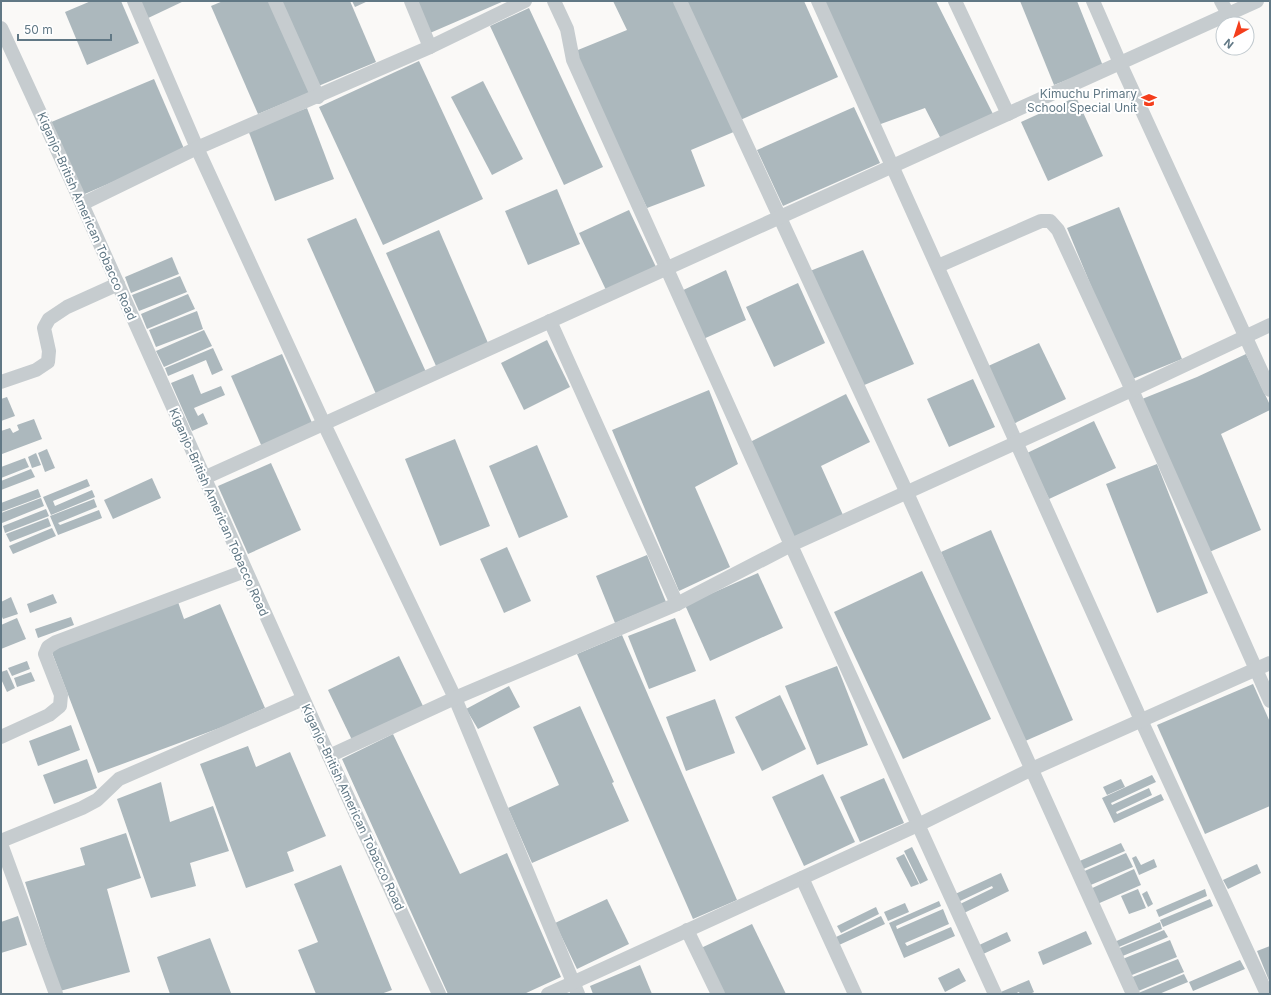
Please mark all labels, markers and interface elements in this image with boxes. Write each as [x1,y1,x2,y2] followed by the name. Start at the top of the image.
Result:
[18,16,111,42] scale bar
[1215,16,1255,56] north arrow
[24,22,53,37] text: 50 m
[1221,36,1236,52] text: N
[1027,86,1137,115] place label: Kimuchu Primary School Special Unit
[1140,91,1158,109] school or university icon: Kimuchu Primary School Special Unit
[34,110,140,322] street label: Kiganjo-British American Tobacco Road
[166,406,272,618] street label: Kiganjo-British American Tobacco Road
[298,701,408,913] street label: Kiganjo-British American Tobacco Road

